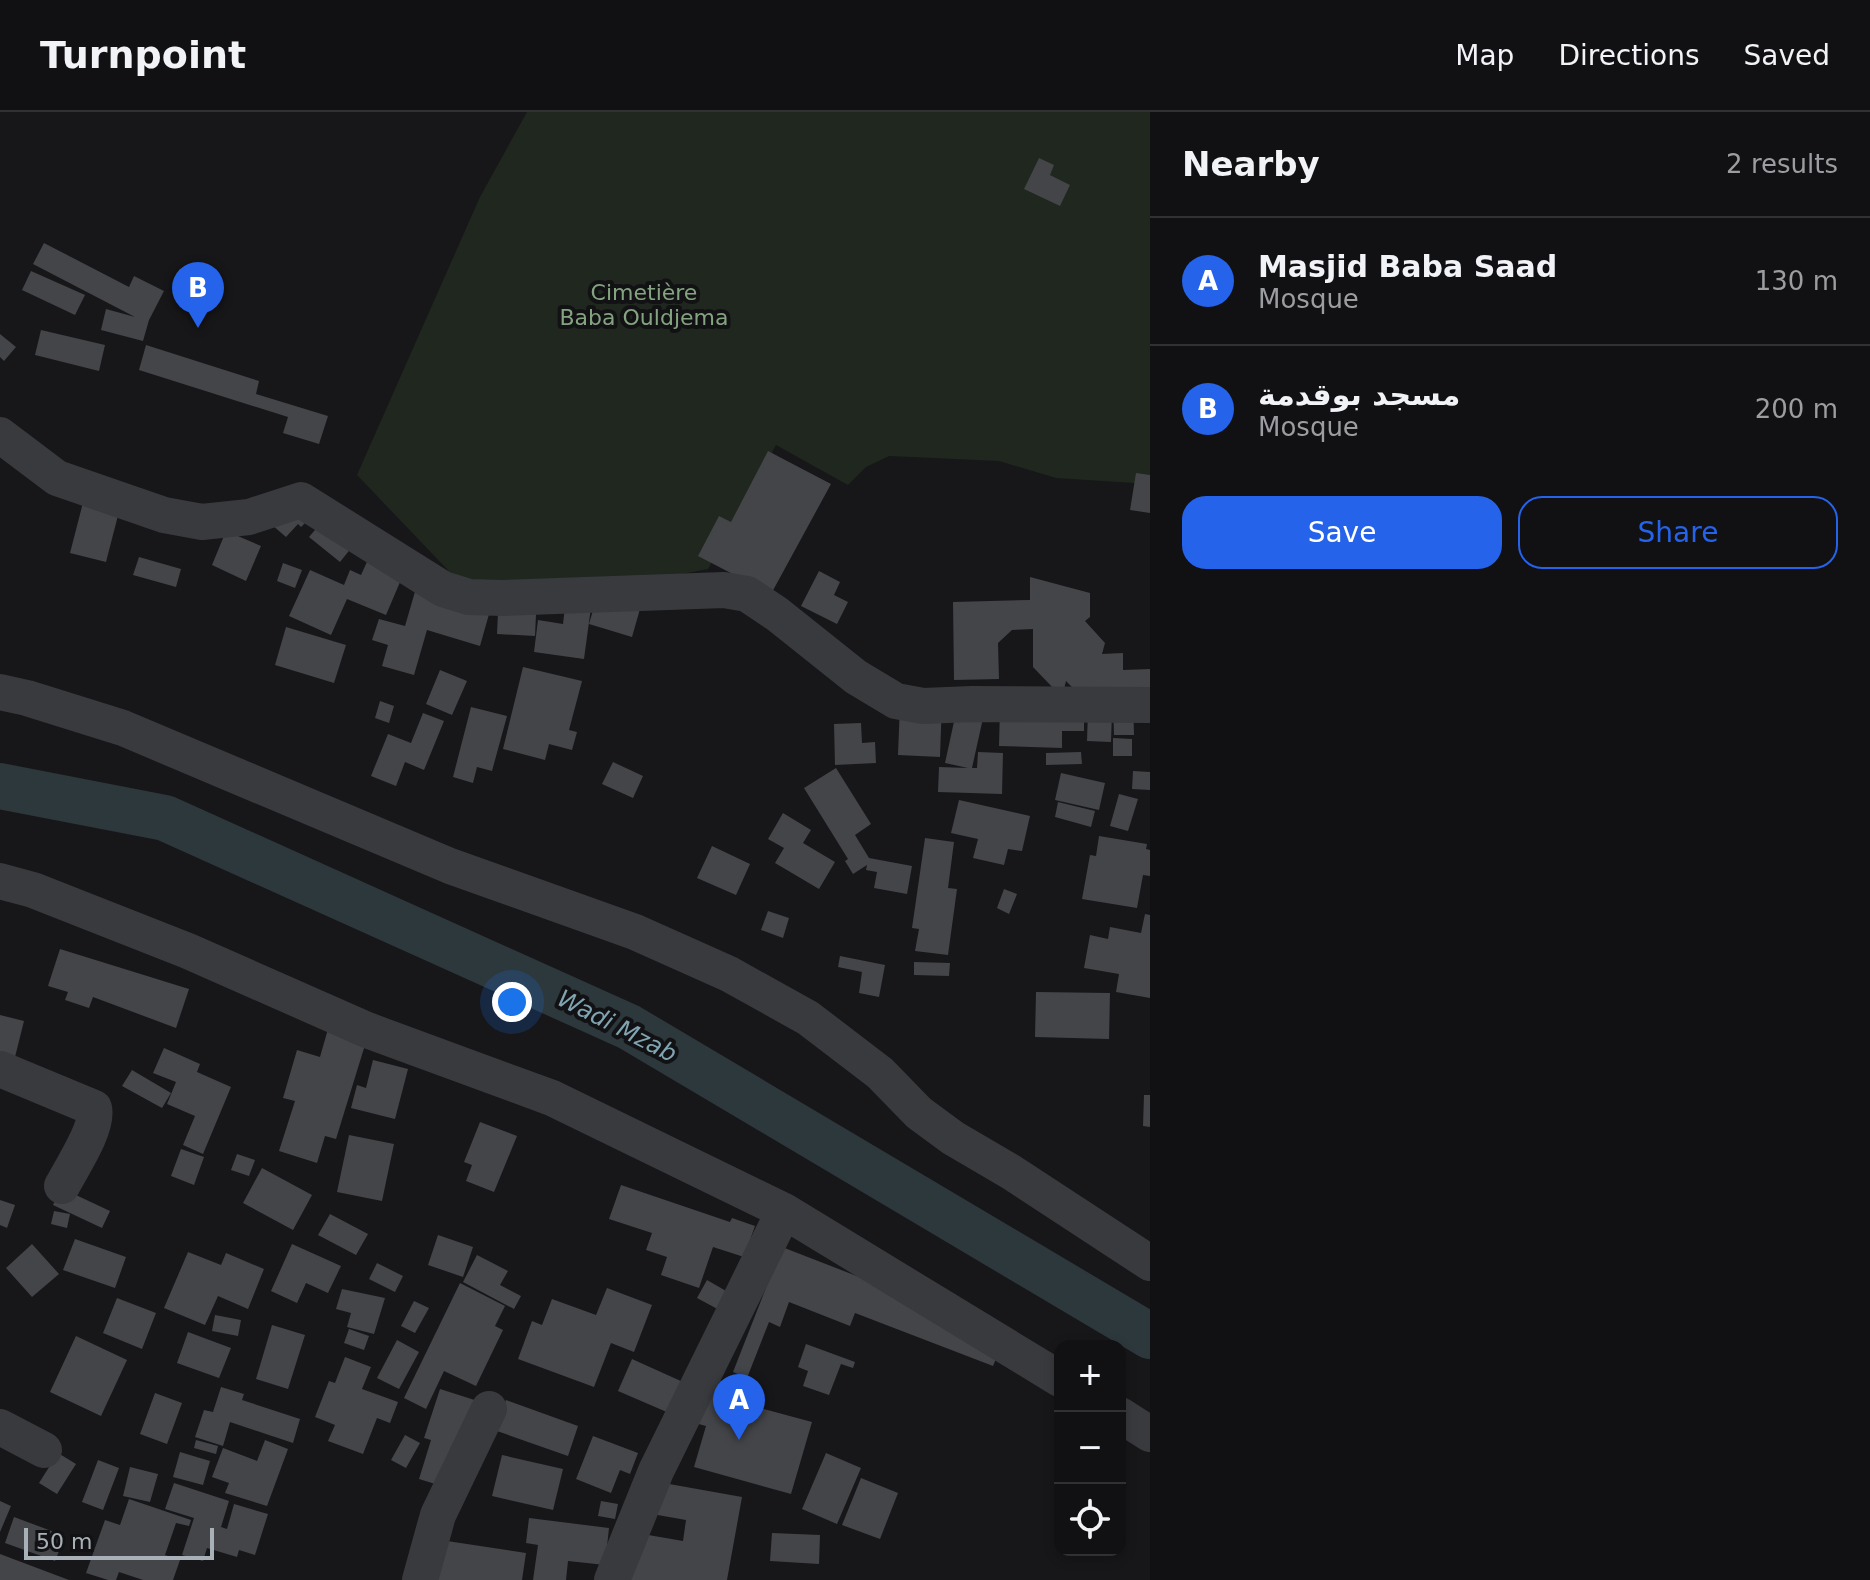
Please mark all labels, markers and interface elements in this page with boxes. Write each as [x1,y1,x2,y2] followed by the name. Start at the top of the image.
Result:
[40,33,246,77] text: Turnpoint
[1455,39,1514,72] text: Map
[1558,39,1699,72] text: Directions
[1743,39,1830,72] text: Saved
[1182,144,1320,184] text: Nearby
[1726,149,1838,179] text: 2 results
[1258,249,1557,284] text: Masjid Baba Saad
[172,262,224,328] pin: B
[1198,266,1218,296] text: A
[1755,266,1838,296] text: 130 m
[560,280,728,330] park label: Cimetière Baba Ouldjema
[1258,284,1359,314] text: Mosque
[1258,377,1460,412] text: مسجد بوقدمة
[1198,394,1218,424] text: B
[1755,394,1838,424] text: 200 m
[1258,412,1359,442] text: Mosque
[1182,496,1502,569] button: Save
[1518,496,1838,569] button: Share
[492,982,532,1022] your location
[553,984,681,1068] water label: Wadi Mzab
[1054,1340,1126,1556] map controls
[1054,1340,1126,1412] button: +
[713,1374,765,1440] pin: A
[1054,1412,1126,1484] button: −
[1054,1484,1126,1556] button: locate
[24,1524,214,1560] scale bar
[36,1529,92,1554] text: 50 m

